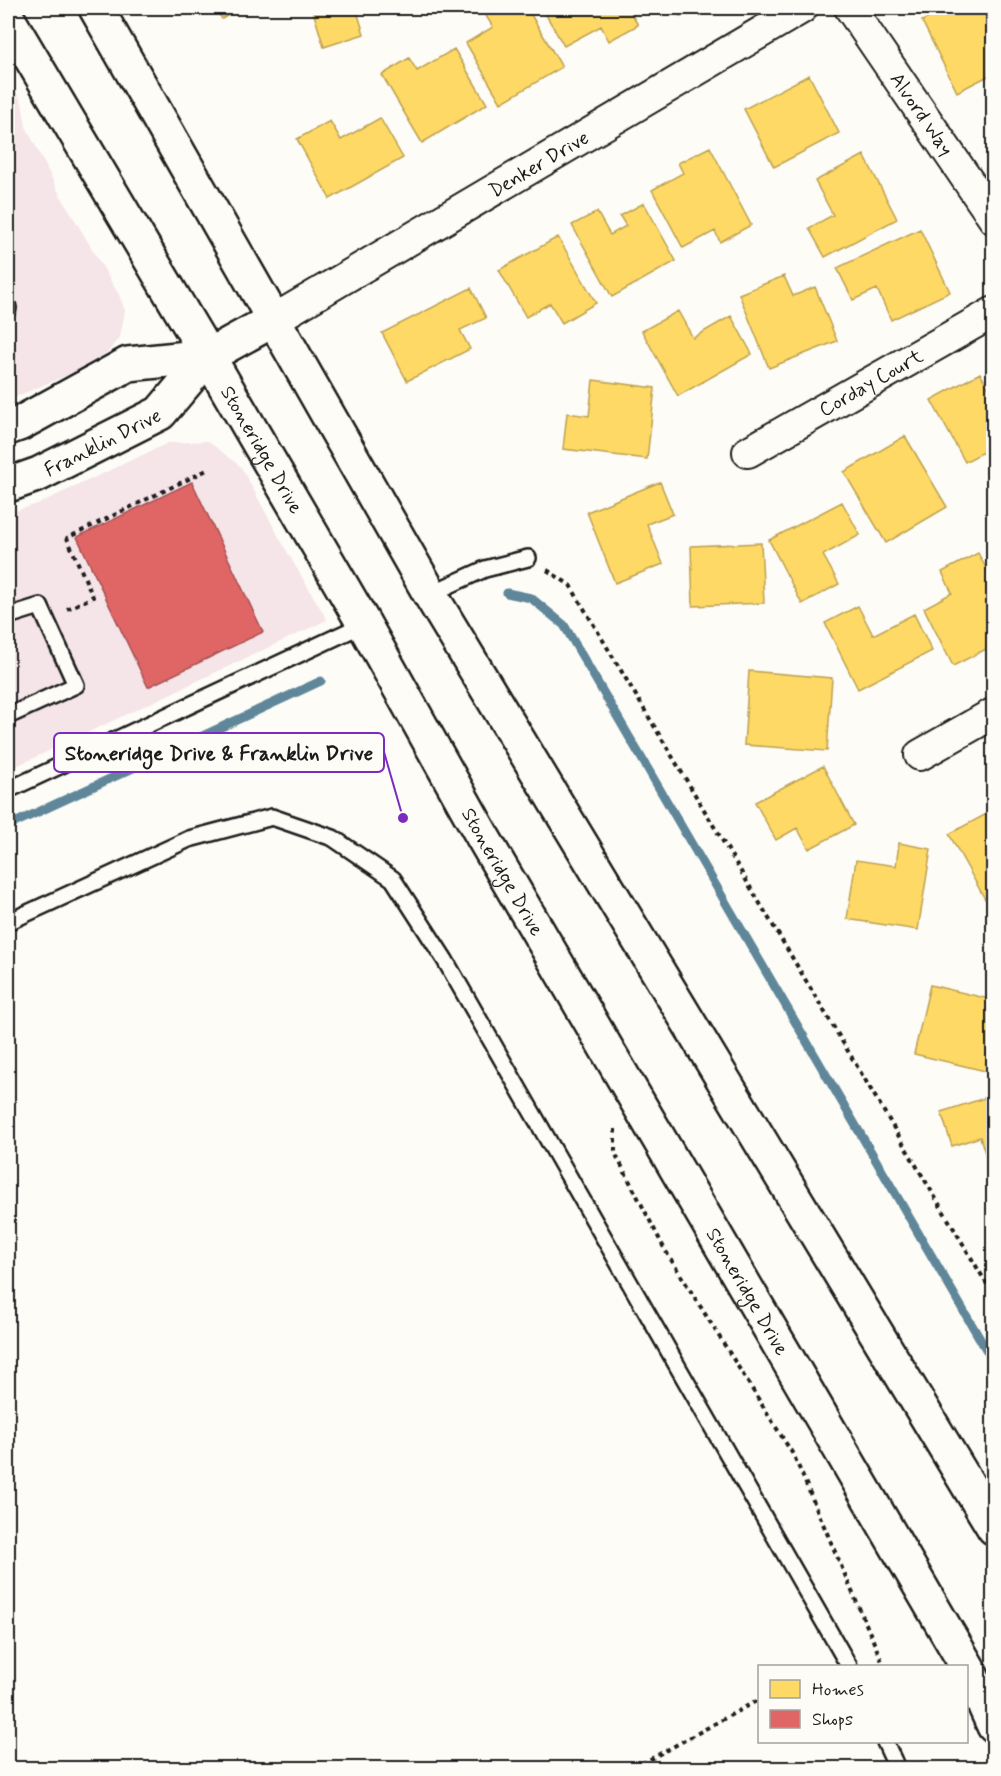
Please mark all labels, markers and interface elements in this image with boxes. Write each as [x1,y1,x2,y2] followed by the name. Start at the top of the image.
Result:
[883,67,959,162] street label: Alvord Way
[484,125,594,205] street label: Denker Drive
[814,343,929,424] street label: Corday Court
[213,381,309,519] street label: Stoneridge Drive
[40,403,166,484] street label: Franklin Drive
[54,733,384,772] callout: Stoneridge Drive & Franklin Drive
[65,740,373,770] text: Stoneridge Drive & Franklin Drive
[454,803,550,941] street label: Stoneridge Drive
[699,1223,795,1361] street label: Stoneridge Drive
[758,1665,968,1743] legend
[812,1678,864,1702] text: Homes
[812,1708,853,1732] text: Shops

